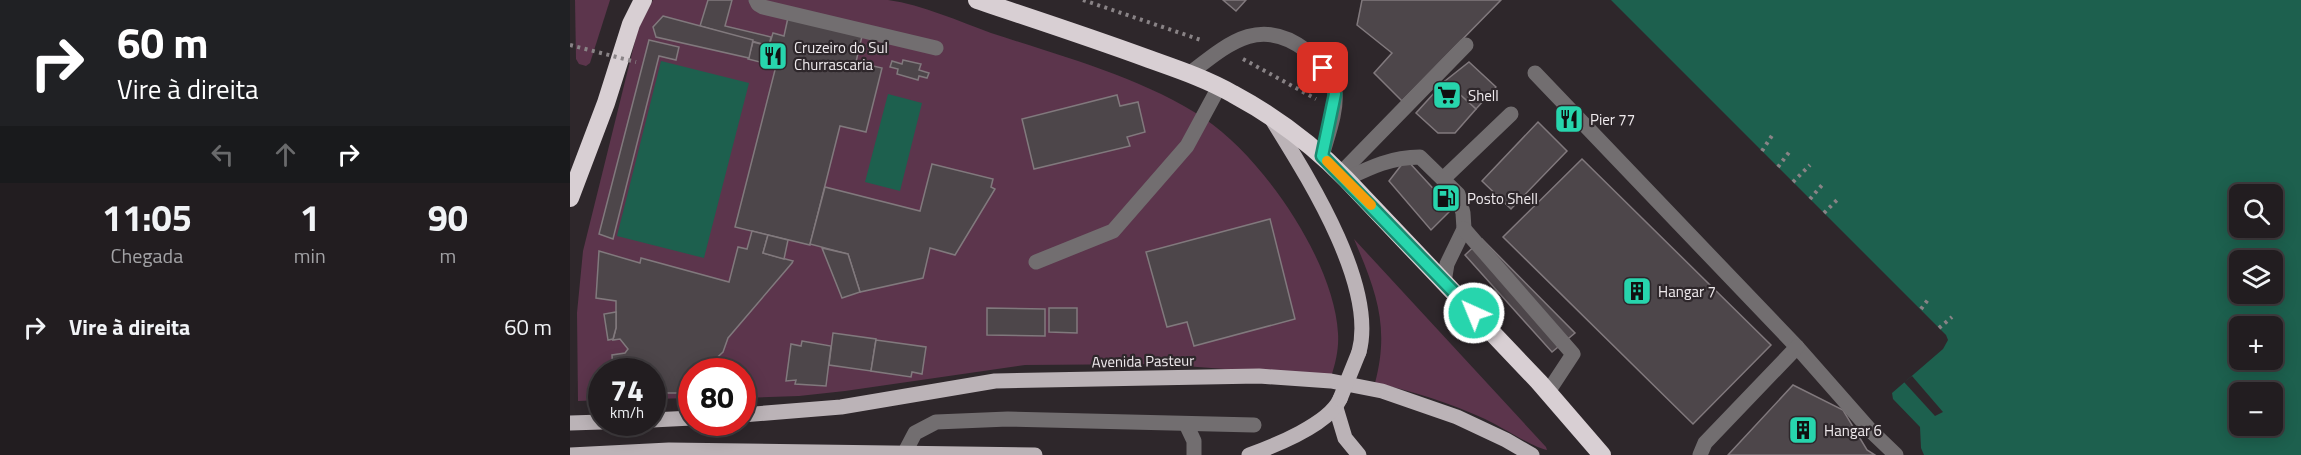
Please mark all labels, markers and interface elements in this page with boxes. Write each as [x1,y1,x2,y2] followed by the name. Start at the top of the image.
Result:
[117,10,209,74] text: 60 m
[18,24,96,102] icon: right
[794,36,888,76] place label: Cruzeiro do Sul Churrascaria
[757,40,789,72] restaurant icon: Cruzeiro do Sul Churrascaria
[1297,42,1348,93] pin
[1306,51,1339,84] icon: arrive
[117,68,259,109] text: Vire à direita
[1431,79,1463,111] supermarket icon: Shell
[1468,84,1499,107] place label: Shell
[1553,103,1585,135] restaurant icon: Pier 77
[1590,108,1635,131] place label: Pier 77
[206,138,239,171] icon: left
[269,138,302,171] icon: ahead
[332,138,365,171] icon: right
[1430,182,1462,214] fuel station icon: Posto Shell
[2229,184,2283,436] map controls
[2229,184,2283,238] button: search
[1467,187,1538,210] place label: Posto Shell
[102,190,192,245] text: 11:05
[300,190,320,245] text: 1
[428,190,468,245] text: 90
[111,240,183,271] text: Chegada
[294,240,326,271] text: min
[439,240,456,271] text: m
[2229,250,2283,304] button: layers
[1621,275,1653,307] building icon: Hangar 7
[1658,280,1716,303] place label: Hangar 7
[1442,281,1506,345] position arrow
[69,310,190,344] text: Vire à direita
[504,310,552,344] text: 60 m
[18,311,51,344] icon: right
[2229,316,2283,370] button: +
[1091,349,1195,373] street label: Avenida Pasteur
[678,358,756,436] speed limit sign: 80
[610,367,644,413] text: 74
[2229,382,2283,436] button: −
[610,401,644,424] text: km/h
[1787,414,1819,446] building icon: Hangar 6
[1824,419,1882,442] place label: Hangar 6

